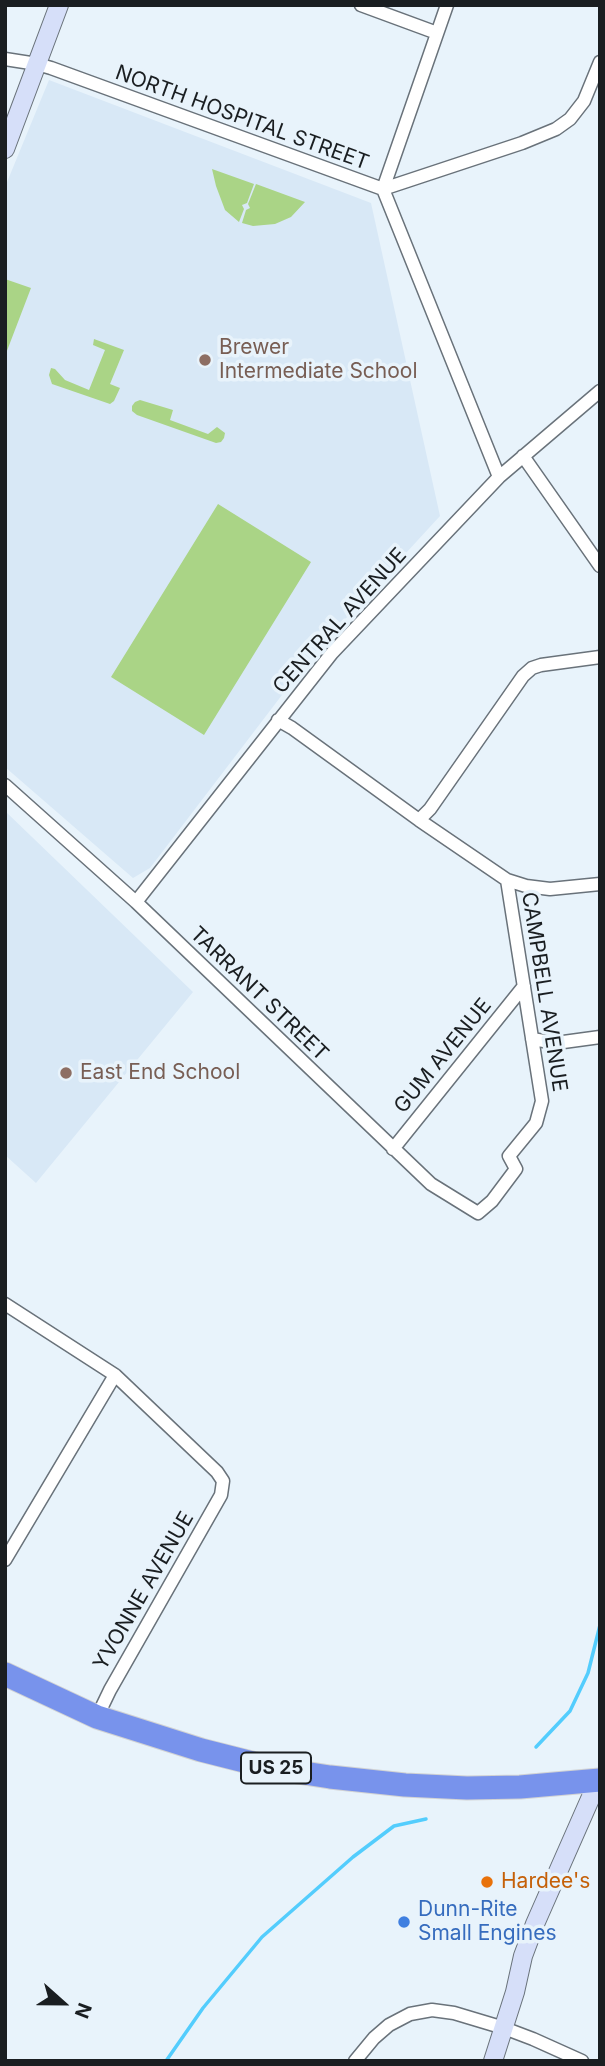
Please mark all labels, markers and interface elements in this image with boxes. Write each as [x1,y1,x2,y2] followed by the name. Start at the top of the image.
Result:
[112,60,372,176] street label: NORTH HOSPITAL STREET
[219,335,418,385] place label: Brewer Intermediate School
[197,352,213,368] marker: Brewer Intermediate School
[268,543,412,699] street label: CENTRAL AVENUE
[516,890,572,1094] street label: CAMPBELL AVENUE
[185,922,333,1066] street label: TARRANT STREET
[389,994,497,1118] street label: GUM AVENUE
[80,1060,240,1086] place label: East End School
[58,1065,74,1081] marker: East End School
[88,1507,200,1675] street label: YVONNE AVENUE
[241,1752,311,1784] road number: US 25
[501,1869,590,1895] place label: Hardee's
[479,1874,495,1890] marker: Hardee's
[418,1897,556,1947] place label: Dunn-Rite Small Engines
[396,1914,412,1930] marker: Dunn-Rite Small Engines
[28,1968,98,2038] north arrow
[70,2000,96,2022] text: N

